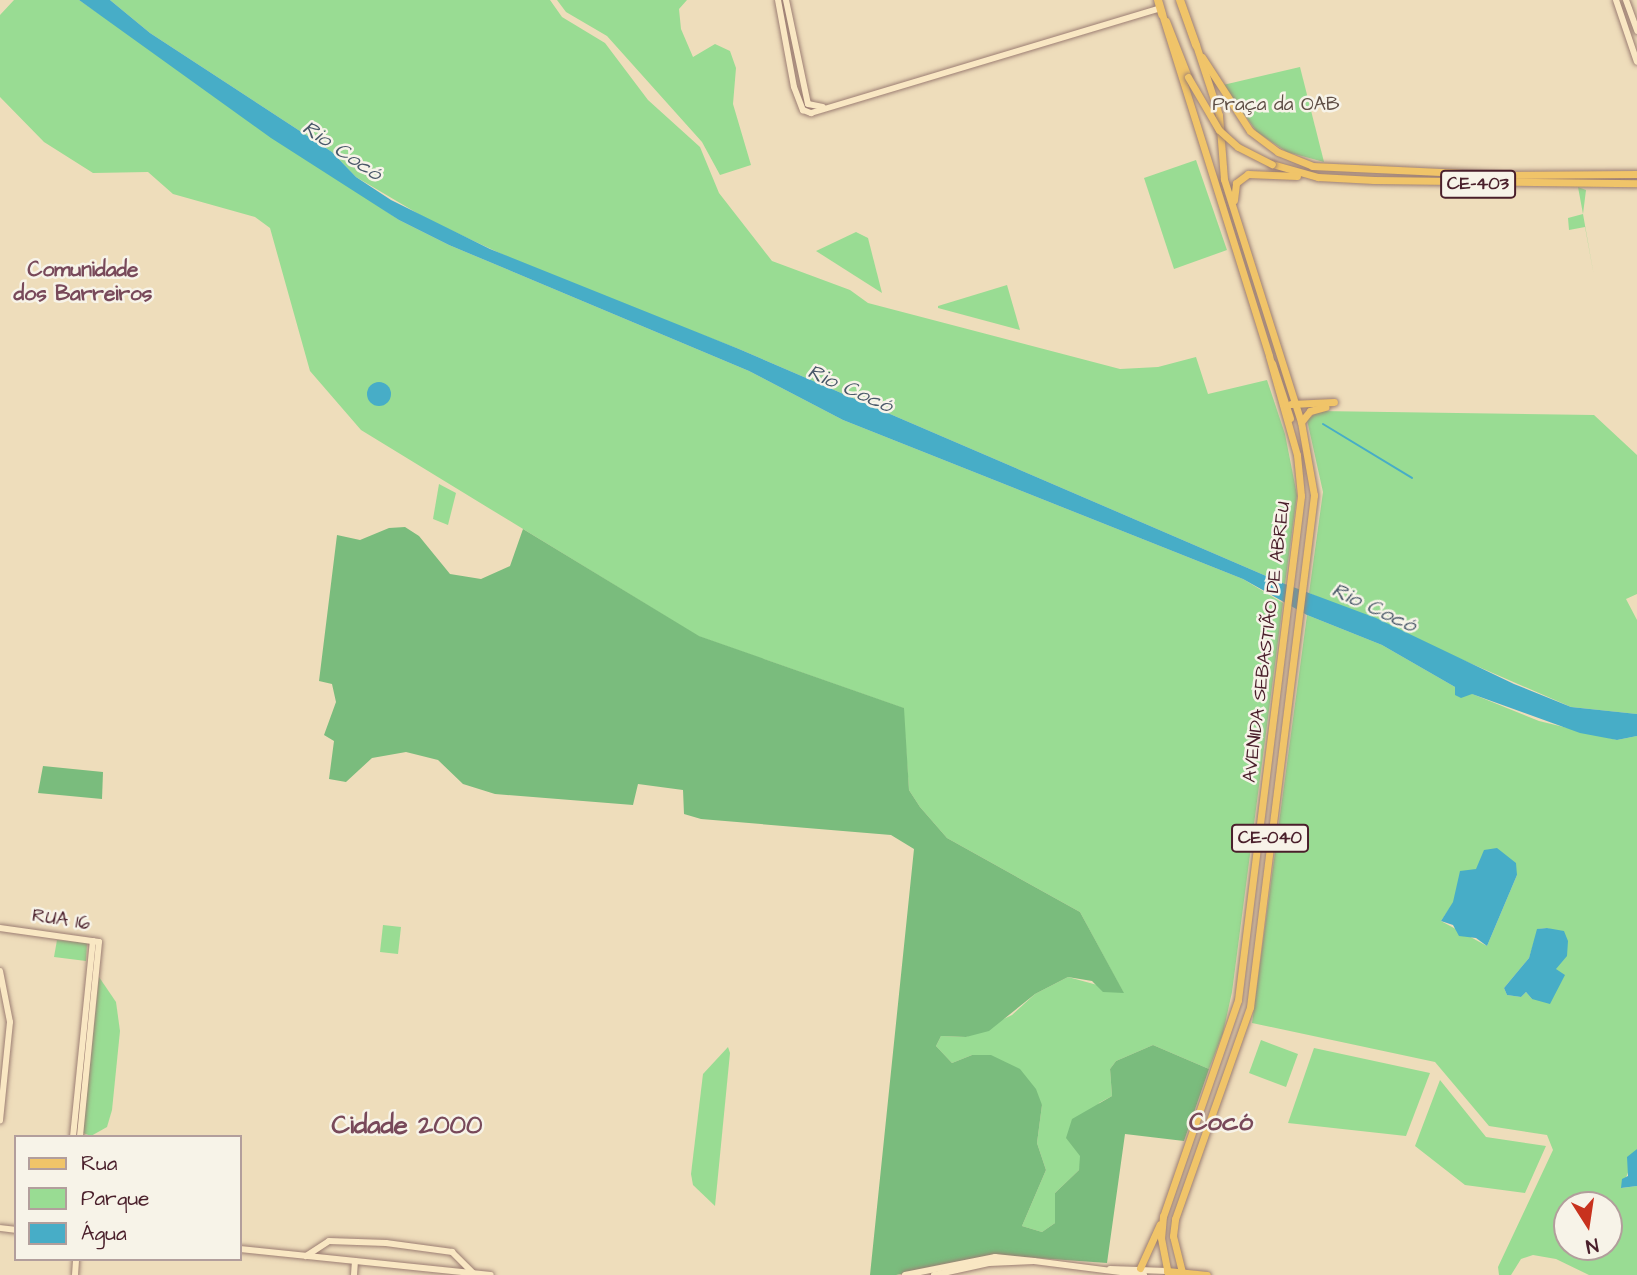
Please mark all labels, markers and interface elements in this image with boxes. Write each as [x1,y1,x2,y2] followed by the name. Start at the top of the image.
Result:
[1213,94,1339,116] park label: Praça da OAB
[298,115,386,187] water label: Rio Cocó
[1440,169,1516,198] road number: CE-403
[14,257,152,307] district label: Comunidade dos Barreiros
[804,359,896,419] water label: Rio Cocó
[1238,500,1296,784] street label: AVENIDA SEBASTIÃO DE ABREU
[1328,578,1420,638] water label: Rio Cocó
[1230,824,1310,852] road number: CE-040
[30,904,92,936] street label: RUA 16
[1189,1107,1253,1139] district label: Cocó
[332,1110,482,1142] district label: Cidade 2000
[14,1135,242,1261] legend
[81,1149,117,1178] text: Rua
[81,1184,149,1213] text: Parque
[1553,1191,1623,1261] north arrow
[81,1219,127,1248] text: Água
[1583,1231,1601,1260] text: N

